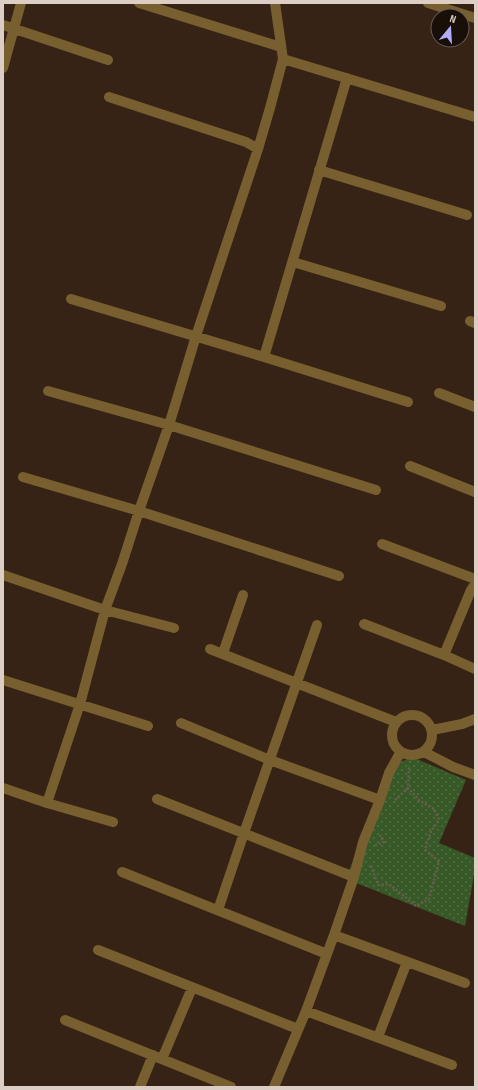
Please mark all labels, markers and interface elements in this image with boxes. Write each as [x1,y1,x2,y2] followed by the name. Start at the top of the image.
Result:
[430,8,470,48] north arrow
[448,12,458,26] text: N

